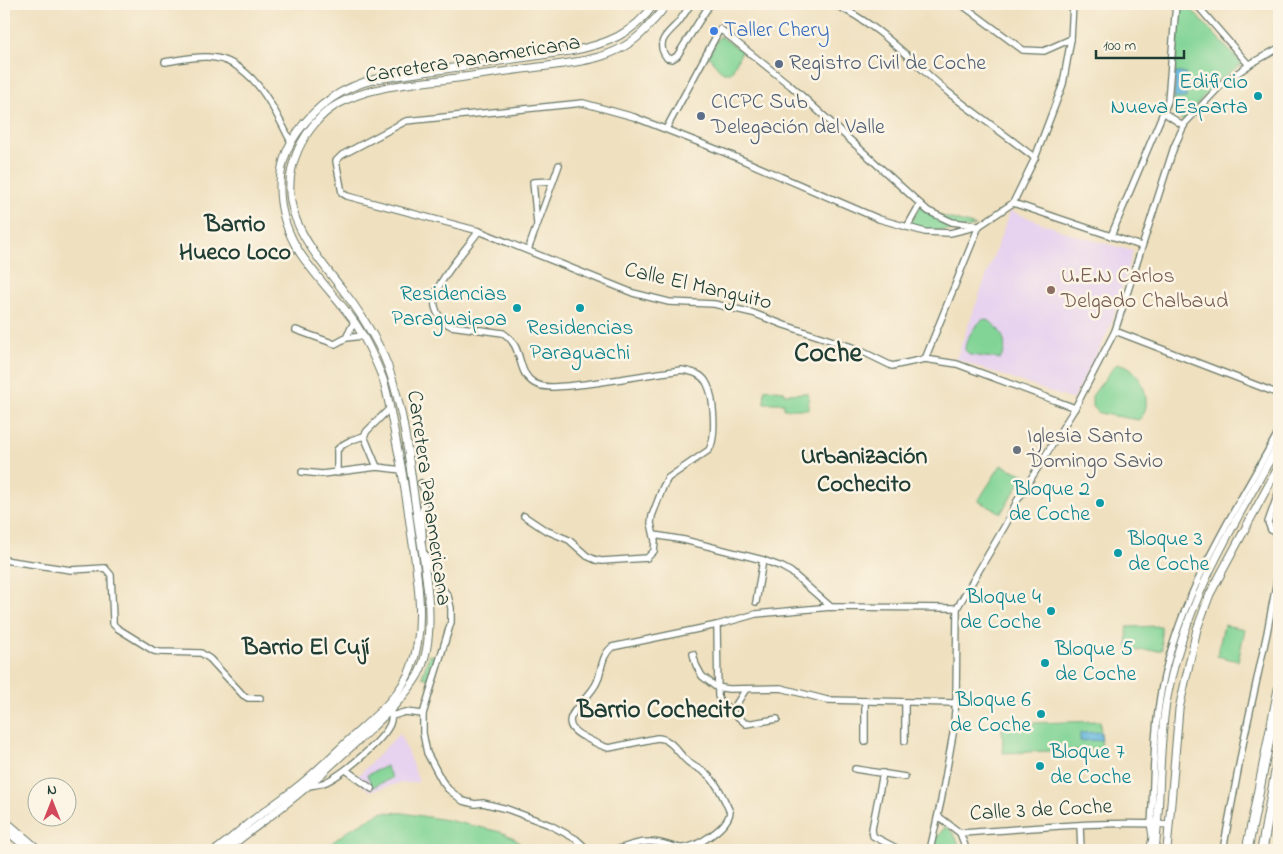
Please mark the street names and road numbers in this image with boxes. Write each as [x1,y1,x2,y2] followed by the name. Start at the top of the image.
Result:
[363,27,583,93] street label: Carretera Panamericana
[621,254,775,320] street label: Calle El Manguito
[397,388,459,608] street label: Carretera Panamericana
[969,791,1113,831] street label: Calle 3 de Coche

